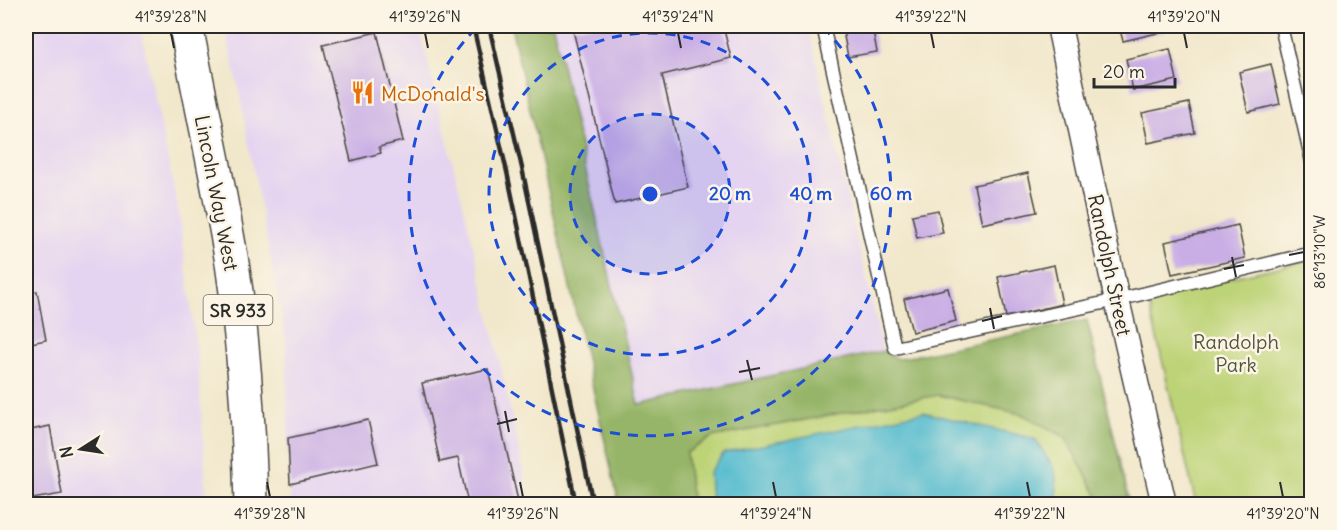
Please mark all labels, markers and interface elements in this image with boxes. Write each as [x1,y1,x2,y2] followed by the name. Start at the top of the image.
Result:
[135,7,207,26] text: 41°39'28"N
[389,7,461,26] text: 41°39'26"N
[642,7,714,26] text: 41°39'24"N
[895,7,967,26] text: 41°39'22"N
[1147,7,1221,26] text: 41°39'20"N
[1094,51,1175,89] scale bar
[1103,60,1145,83] text: 20 m
[350,80,376,106] restaurant icon: McDonald's
[381,81,485,106] place label: McDonald's
[190,113,244,273] street label: Lincoln Way West
[709,182,751,205] text: 20 m
[790,182,832,205] text: 40 m
[870,182,912,205] text: 60 m
[640,184,660,204] centre of rings
[1083,192,1137,338] street label: Randolph Street
[1310,215,1329,289] text: 86°13'10"W
[204,295,272,325] road number: SR 933
[1193,329,1279,377] park label: Randolph Park
[51,419,111,479] north arrow
[55,445,77,460] text: N
[234,504,306,523] text: 41°39'28"N
[487,504,559,523] text: 41°39'26"N
[740,504,812,523] text: 41°39'24"N
[994,504,1066,523] text: 41°39'22"N
[1246,504,1320,523] text: 41°39'20"N

